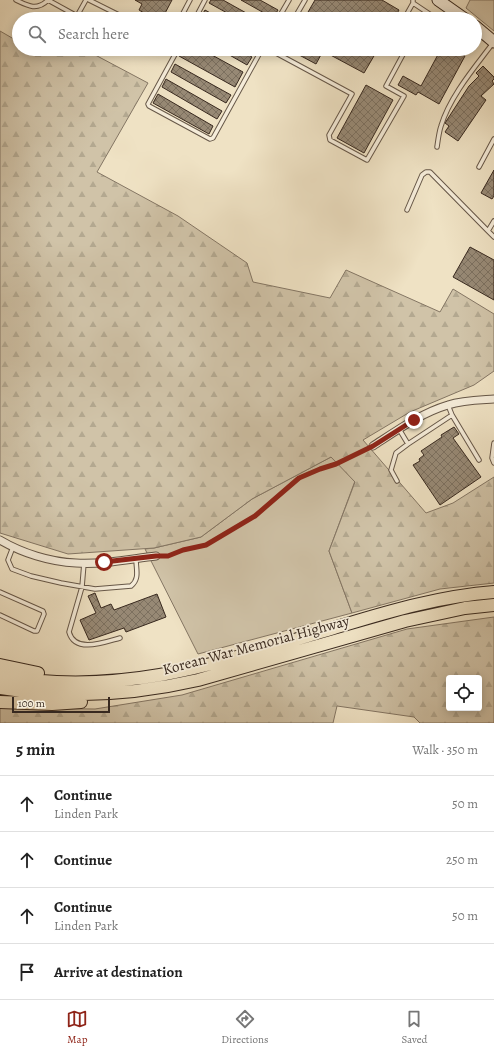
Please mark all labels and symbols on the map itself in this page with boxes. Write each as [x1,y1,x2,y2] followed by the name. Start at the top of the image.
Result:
[405,411,423,429] route end
[95,553,113,571] route start
[160,610,352,680] street label: Korean War Memorial Highway
[12,695,110,714] scale bar

